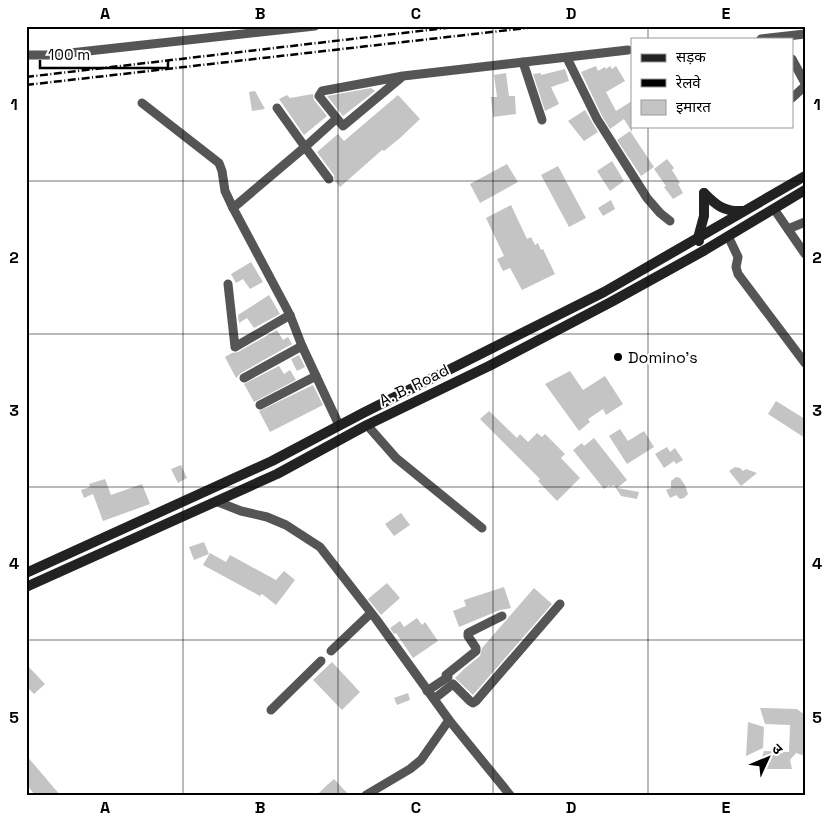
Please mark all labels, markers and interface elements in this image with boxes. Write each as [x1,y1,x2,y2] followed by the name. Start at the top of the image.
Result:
[100,3,110,24] text: A
[255,3,265,24] text: B
[411,3,421,24] text: C
[566,3,576,24] text: D
[722,3,731,24] text: E
[40,38,168,70] scale bar
[631,38,794,128] legend
[48,45,90,64] text: 100 m
[676,47,706,66] text: सड़क
[675,73,701,92] text: रेलवे
[10,94,18,115] text: 1
[813,94,821,115] text: 1
[676,97,711,116] text: इमारत
[9,247,19,268] text: 2
[812,247,822,268] text: 2
[628,347,698,368] place label: Domino's
[612,351,624,363] marker: Domino's
[376,359,452,411] street label: A. B. Road
[9,400,19,421] text: 3
[812,400,822,421] text: 3
[9,553,19,574] text: 4
[812,553,822,574] text: 4
[9,707,19,728] text: 5
[812,707,822,728] text: 5
[744,734,794,784] north arrow
[768,740,787,759] text: उ
[100,797,110,818] text: A
[255,797,265,818] text: B
[411,797,421,818] text: C
[566,797,576,818] text: D
[722,797,731,818] text: E

